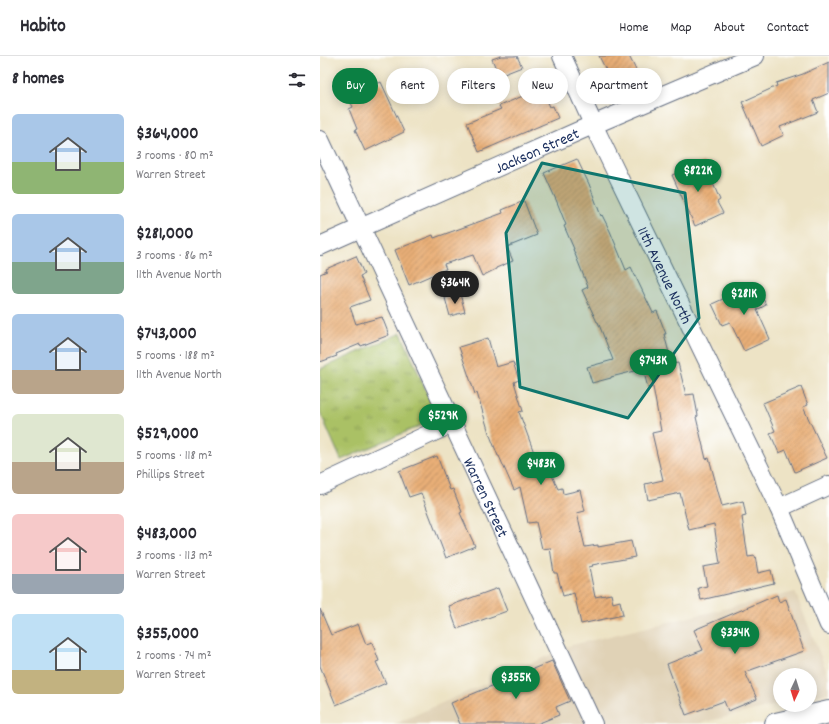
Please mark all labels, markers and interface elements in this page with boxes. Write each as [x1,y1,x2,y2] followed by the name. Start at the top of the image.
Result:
[20,14,66,41] text: Habito
[619,18,648,38] text: Home
[670,18,692,38] text: Map
[714,18,745,38] text: About
[767,18,809,38] text: Contact
[12,68,64,92] text: 8 homes
[332,68,378,104] chip: Buy
[386,68,439,104] chip: Rent
[447,68,510,104] chip: Filters
[518,68,568,104] chip: New
[576,68,662,104] chip: Apartment
[286,69,308,91] icon: filters
[136,123,199,147] text: $364,000
[492,123,584,181] street label: Jackson Street
[44,130,92,178] icon: home
[136,147,213,166] text: 3 rooms · 80 m²
[670,159,726,193] pin: $822K
[683,162,713,181] text: $822K
[136,166,206,185] text: Warren Street
[136,223,194,247] text: $281,000
[630,223,697,328] street label: 11th Avenue North
[44,230,92,278] icon: home
[136,247,213,266] text: 3 rooms · 86 m²
[136,266,222,285] text: 11th Avenue North
[427,271,483,305] pin: $364K
[440,274,470,293] text: $364K
[716,282,772,316] pin: $281K
[731,285,757,304] text: $281K
[136,323,197,347] text: $743,000
[44,330,92,378] icon: home
[136,347,215,366] text: 5 rooms · 188 m²
[625,349,681,383] pin: $743K
[639,352,667,371] text: $743K
[136,366,222,385] text: 11th Avenue North
[415,404,471,438] pin: $529K
[428,407,458,426] text: $529K
[136,423,199,447] text: $529,000
[44,430,92,478] icon: home
[136,447,212,466] text: 5 rooms · 118 m²
[513,452,569,486] pin: $483K
[456,454,513,542] street label: Warren Street
[527,455,555,474] text: $483K
[136,466,205,485] text: Phillips Street
[136,523,197,547] text: $483,000
[44,530,92,578] icon: home
[136,547,213,566] text: 3 rooms · 113 m²
[136,566,206,585] text: Warren Street
[707,621,763,655] pin: $334K
[136,623,199,647] text: $355,000
[720,624,750,643] text: $334K
[44,630,92,678] icon: home
[136,647,211,666] text: 2 rooms · 74 m²
[136,666,206,685] text: Warren Street
[488,666,544,700] pin: $355K
[773,668,817,712] north arrow
[773,668,817,712] map controls
[501,669,531,688] text: $355K

